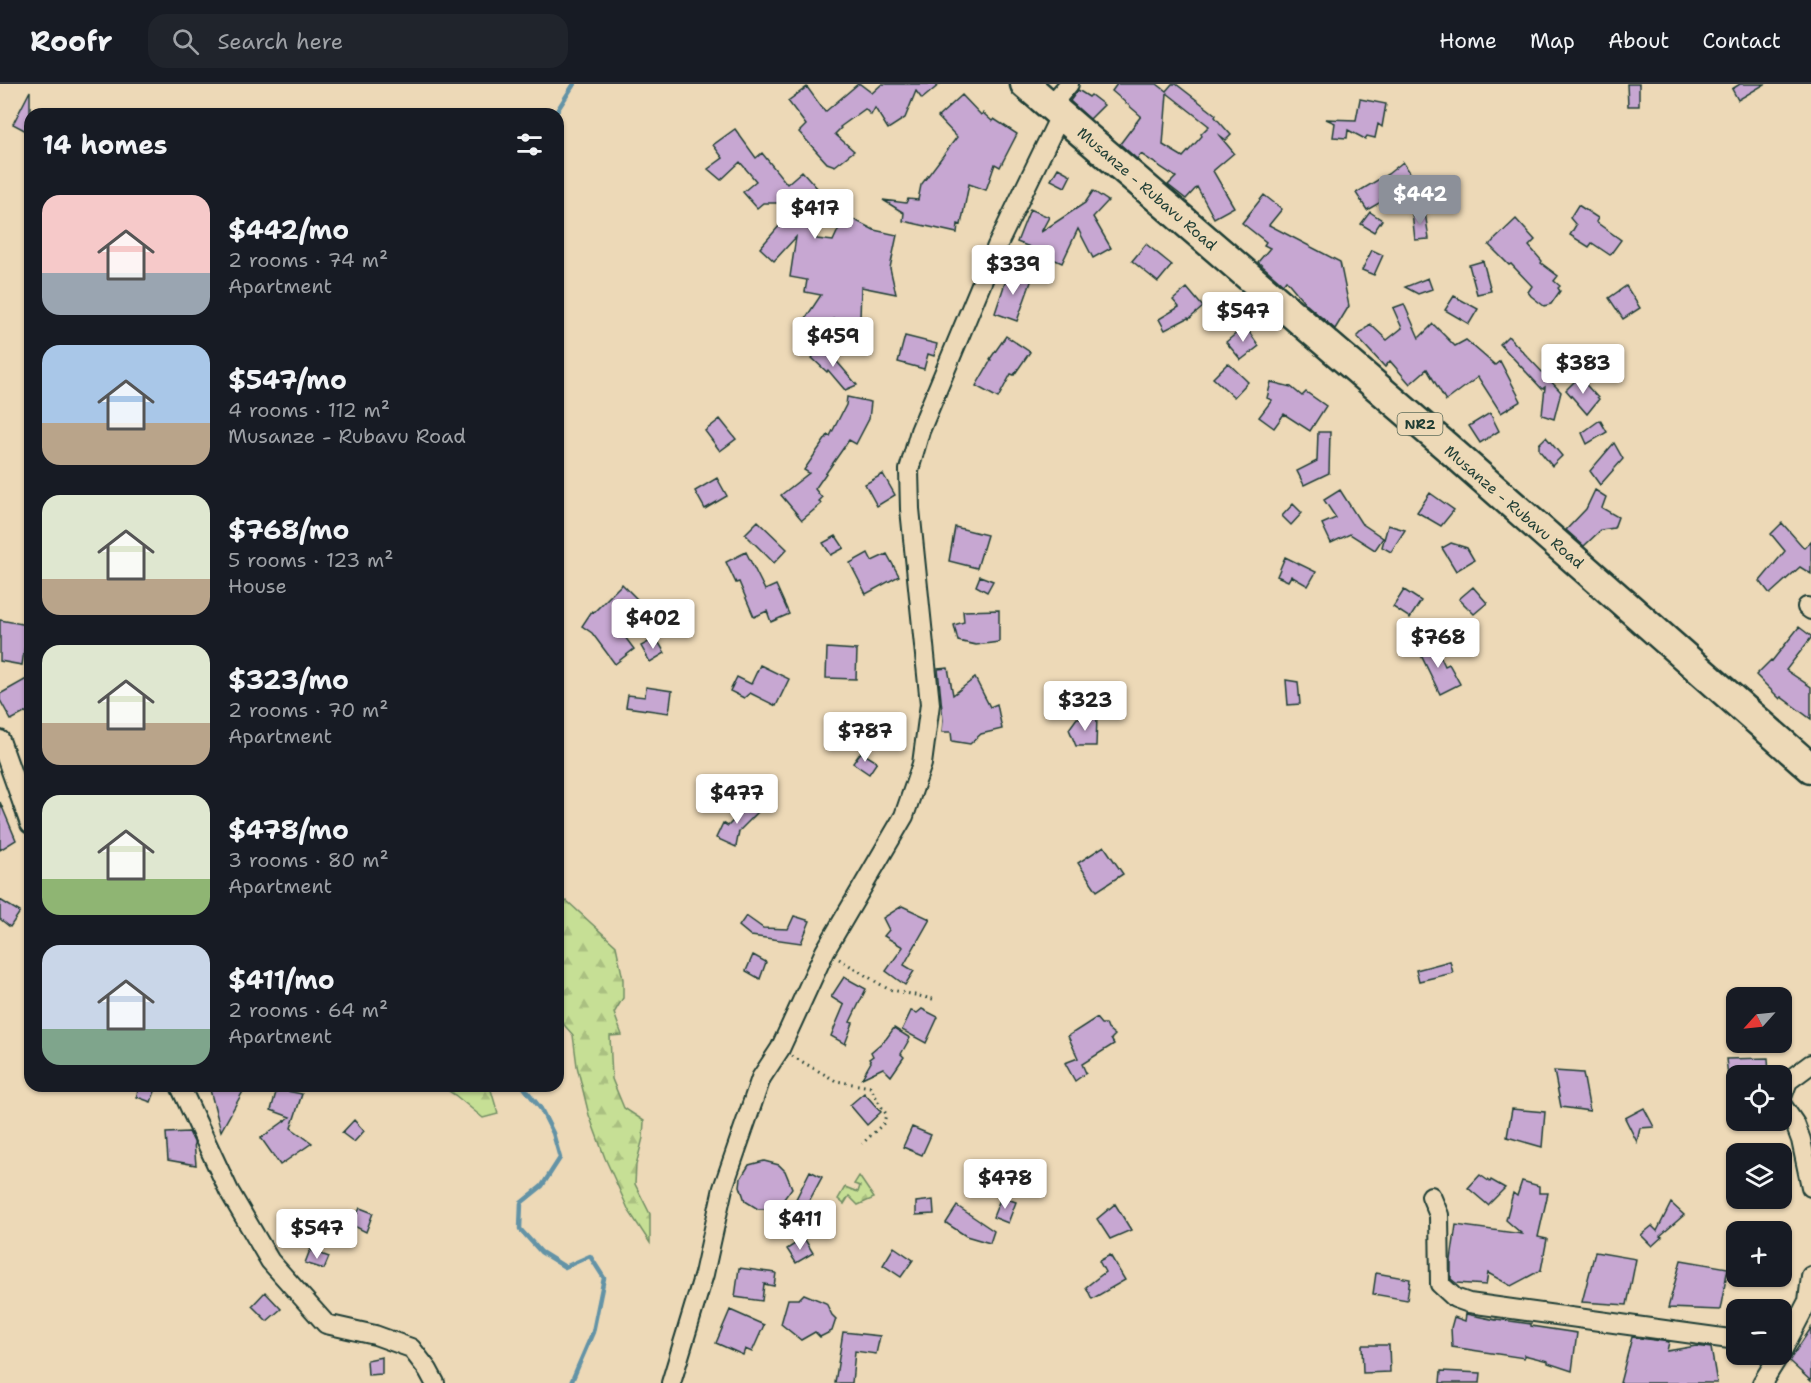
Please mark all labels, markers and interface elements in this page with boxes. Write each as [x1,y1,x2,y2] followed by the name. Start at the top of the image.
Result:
[148,14,568,68] search box
[30,22,112,60] text: Roofr
[169,25,202,58] icon: search
[217,27,343,56] text: Search here
[1439,27,1497,55] text: Home
[1530,27,1575,55] text: Map
[1608,27,1669,55] text: About
[1702,27,1781,55] text: Contact
[1073,123,1221,255] street label: Musanze - Rubavu Road
[42,127,168,162] text: 14 homes
[513,128,546,161] icon: filters
[1384,175,1456,226] pin: $442
[1393,181,1447,207] text: $442
[779,189,851,240] pin: $417
[790,195,840,221] text: $417
[228,212,349,247] text: $442/mo
[90,219,162,291] icon: home
[977,245,1049,296] pin: $339
[228,247,388,273] text: 2 rooms · 74 m²
[986,251,1040,277] text: $339
[228,273,332,299] text: Apartment
[1207,292,1279,343] pin: $547
[1216,298,1270,324] text: $547
[797,317,869,368] pin: $459
[806,323,860,349] text: $459
[1547,344,1619,395] pin: $383
[1555,350,1611,376] text: $383
[228,362,347,397] text: $547/mo
[90,369,162,441] icon: home
[228,397,390,423] text: 4 rooms · 112 m²
[1398,413,1442,435] road number: NR2
[228,423,466,449] text: Musanze - Rubavu Road
[1440,441,1588,573] street label: Musanze - Rubavu Road
[228,512,349,547] text: $768/mo
[90,519,162,591] icon: home
[228,547,394,573] text: 5 rooms · 123 m²
[228,573,287,599] text: House
[617,599,689,650] pin: $402
[626,605,680,631] text: $402
[1402,618,1474,669] pin: $768
[1411,624,1466,650] text: $768
[228,662,349,697] text: $323/mo
[90,669,162,741] icon: home
[1049,681,1121,732] pin: $323
[1058,687,1112,713] text: $323
[228,697,389,723] text: 2 rooms · 70 m²
[829,712,901,763] pin: $787
[838,718,892,744] text: $787
[228,723,332,749] text: Apartment
[701,774,773,825] pin: $477
[710,780,764,806] text: $477
[228,812,349,847] text: $478/mo
[90,819,162,891] icon: home
[228,847,389,873] text: 3 rooms · 80 m²
[228,873,332,899] text: Apartment
[228,962,335,997] text: $411/mo
[90,969,162,1041] icon: home
[1726,987,1792,1053] north arrow
[1726,987,1792,1365] map controls
[228,997,388,1023] text: 2 rooms · 64 m²
[228,1023,332,1049] text: Apartment
[1726,1065,1792,1131] button: locate
[1726,1143,1792,1209] button: layers
[969,1159,1041,1210] pin: $478
[978,1165,1032,1191] text: $478
[764,1200,836,1251] pin: $411
[778,1206,822,1232] text: $411
[281,1209,353,1260] pin: $547
[290,1215,344,1241] text: $547
[1726,1221,1792,1287] button: +
[1726,1299,1792,1365] button: −

